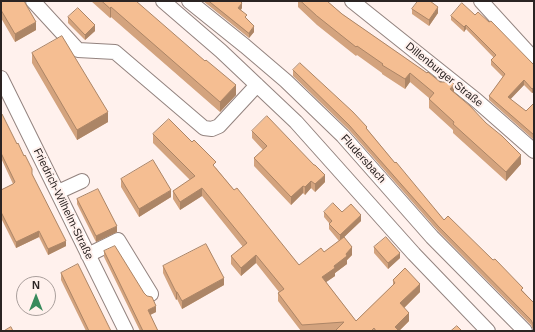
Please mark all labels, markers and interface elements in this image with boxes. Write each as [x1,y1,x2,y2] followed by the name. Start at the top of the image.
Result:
[403,40,485,110] street label: Dillenburger Straße
[338,132,388,186] street label: Fludersbach
[30,146,96,262] street label: Friedrich-Wilhelm-Straße
[16,276,56,316] north arrow
[32,279,40,291] text: N

